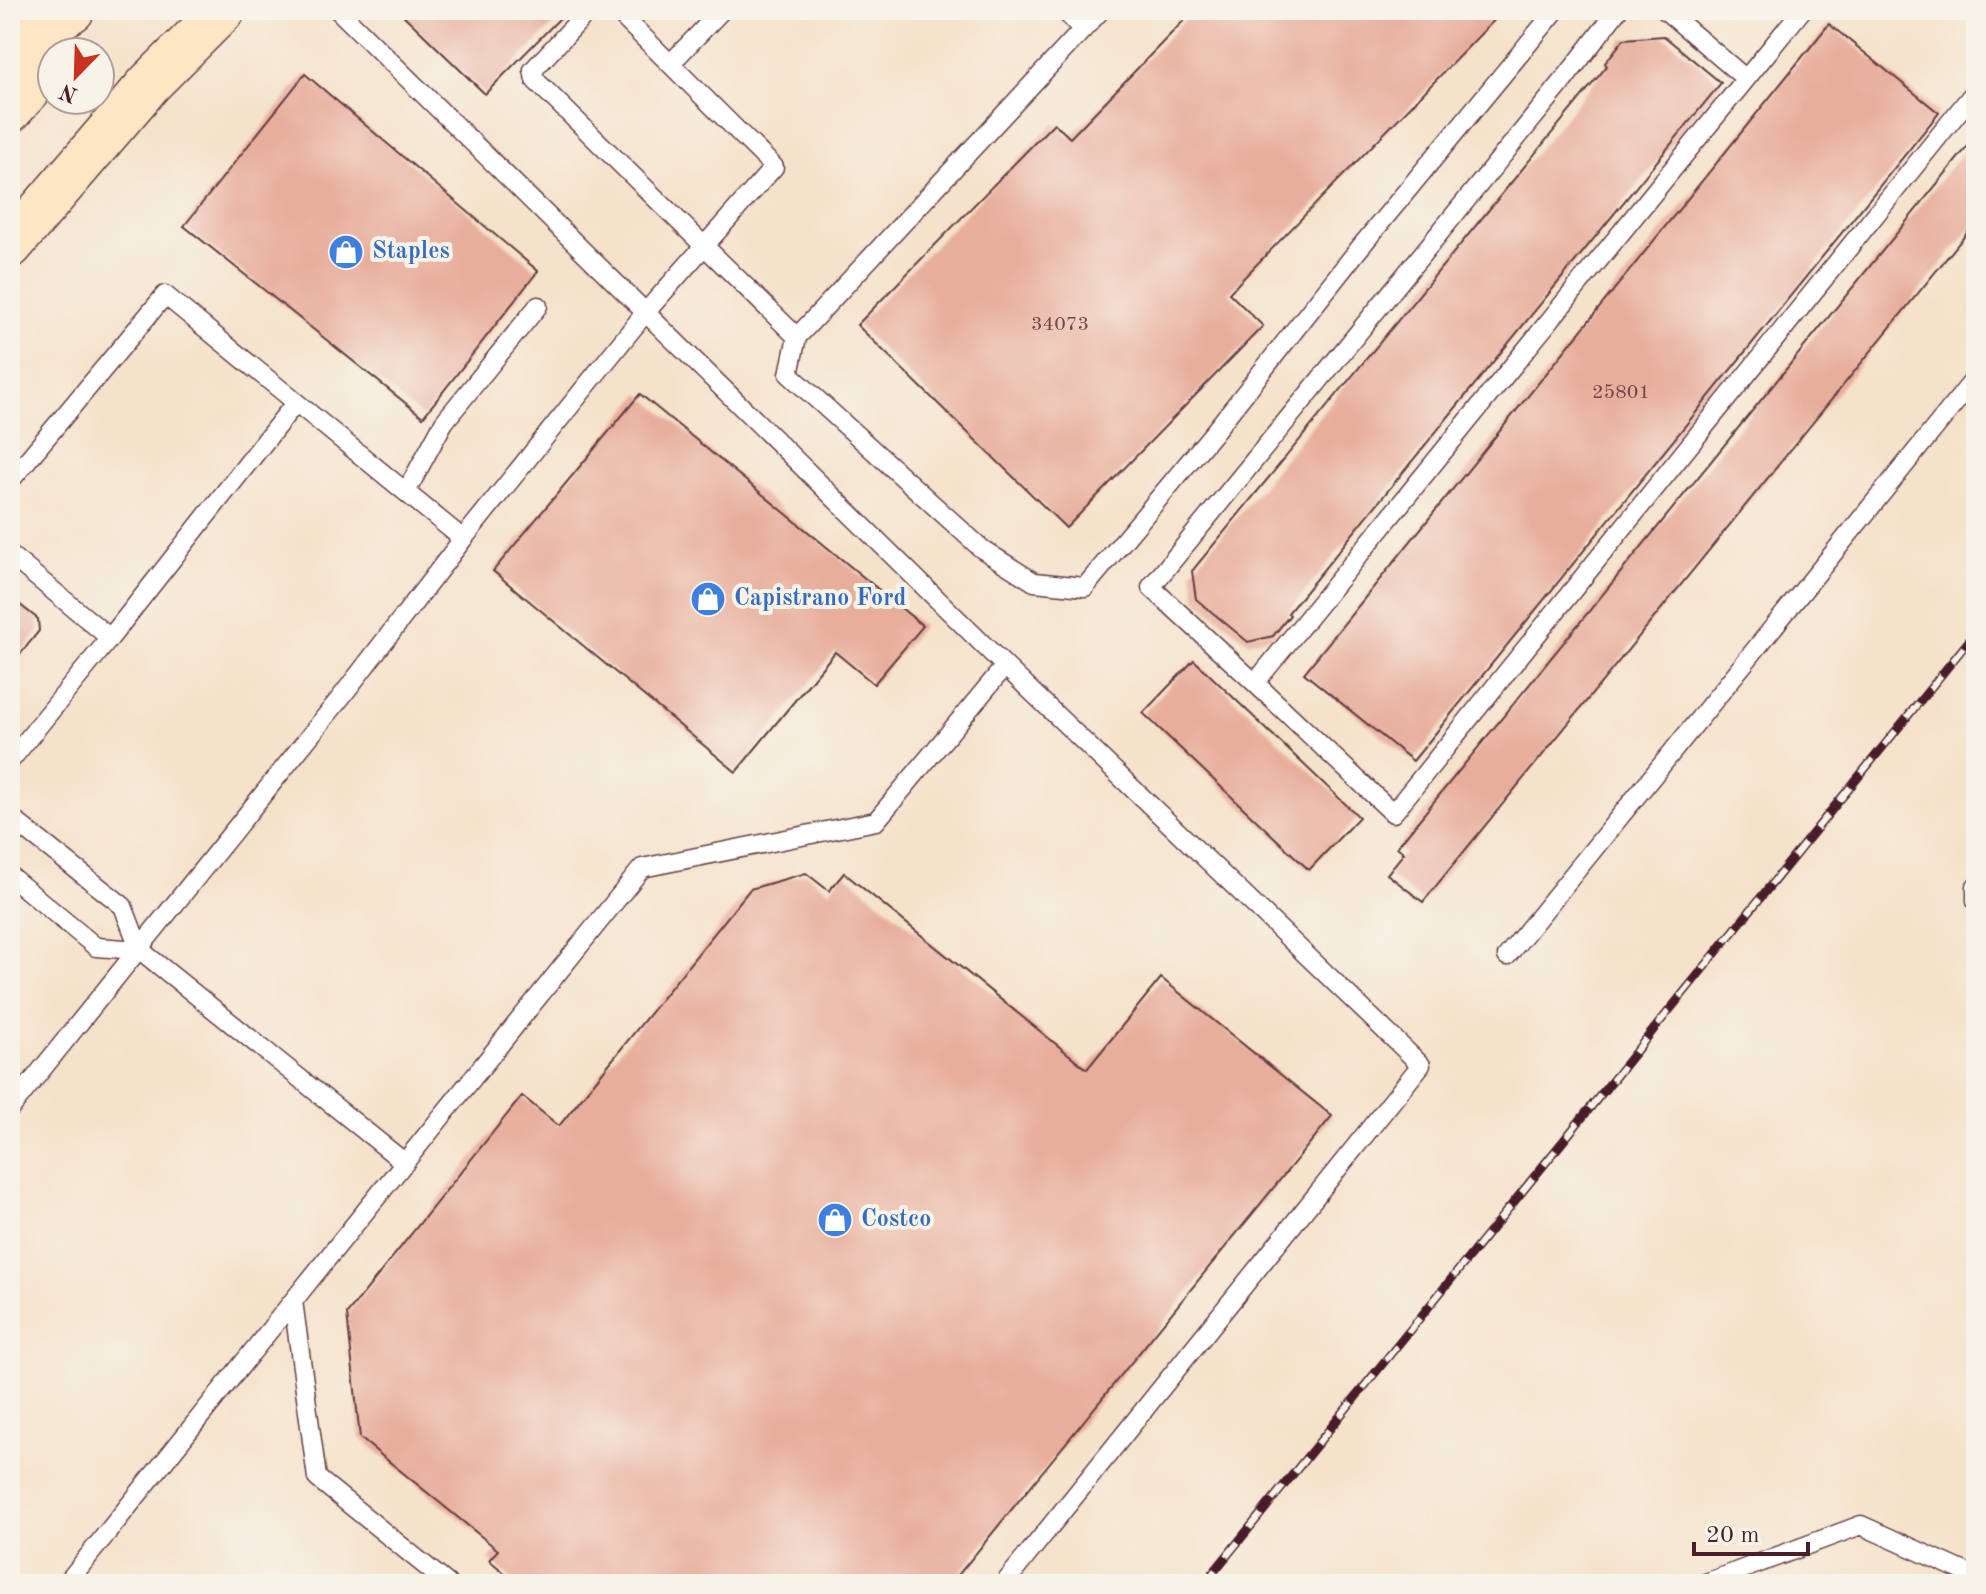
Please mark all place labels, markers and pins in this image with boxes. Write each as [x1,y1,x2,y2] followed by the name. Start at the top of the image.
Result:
[327,233,365,271] shop icon: Staples
[372,240,450,264] place label: Staples
[689,580,727,618] shop icon: Capistrano Ford
[734,587,907,611] place label: Capistrano Ford
[816,1201,854,1239] shop icon: Costco
[861,1208,931,1232] place label: Costco

